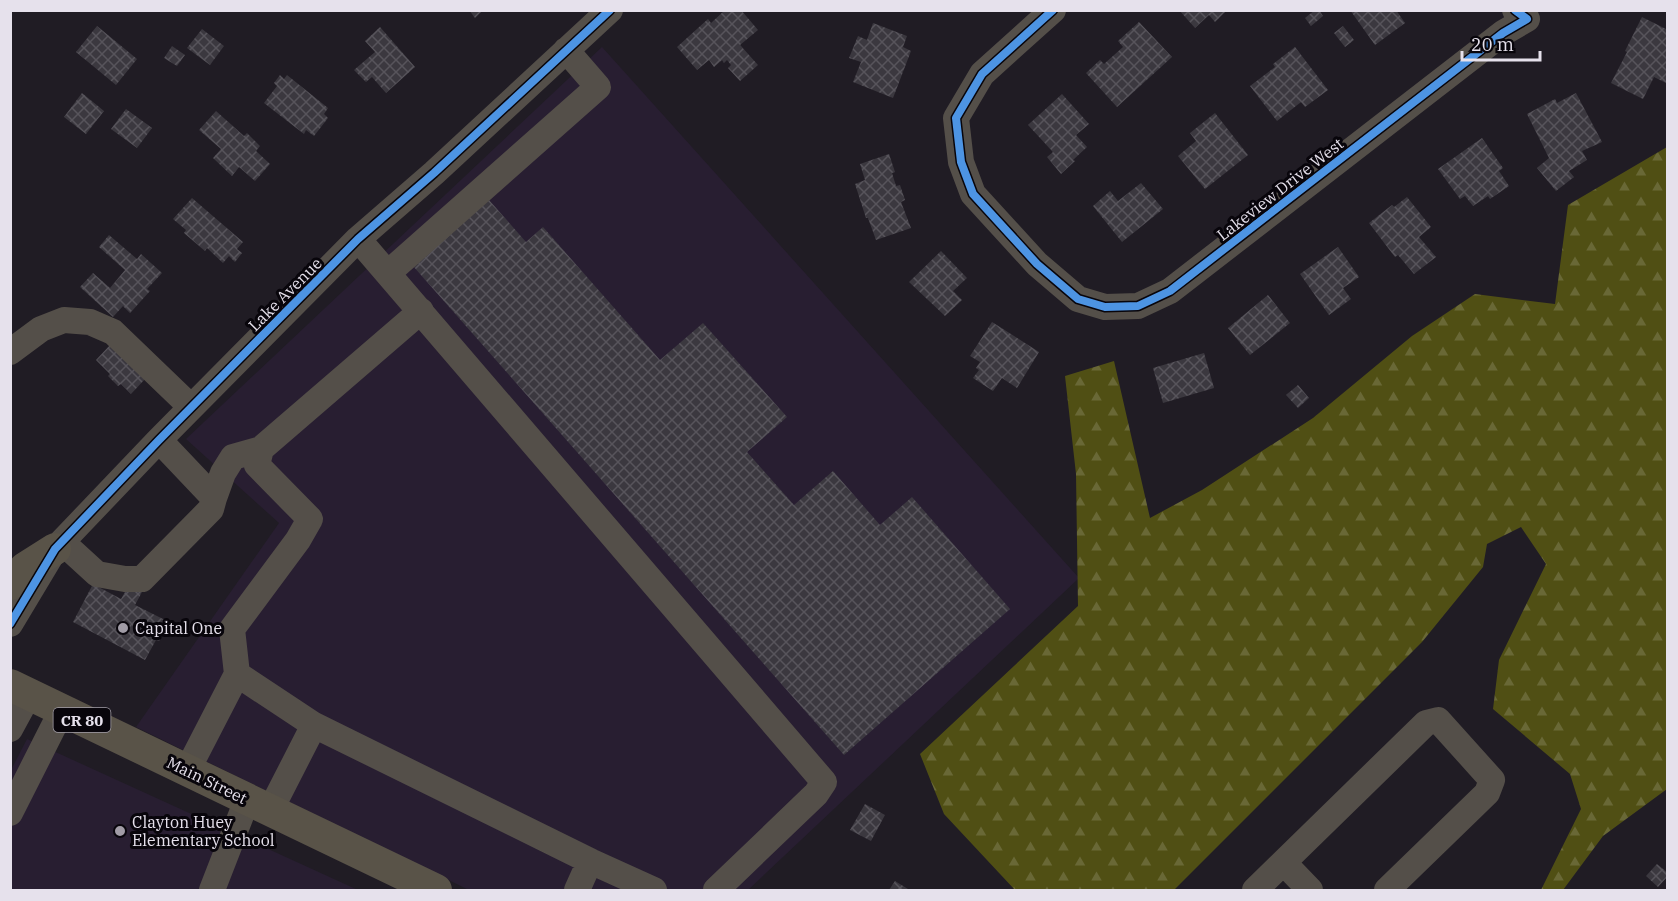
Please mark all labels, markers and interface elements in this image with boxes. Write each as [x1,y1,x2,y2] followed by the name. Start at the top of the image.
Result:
[1462,24,1540,62] scale bar
[1471,33,1514,56] text: 20 m
[1213,133,1348,245] street label: Lakeview Drive West
[244,253,326,335] street label: Lake Avenue
[135,618,222,638] place label: Capital One
[116,621,130,635] marker: Capital One
[54,708,110,732] road number: CR 80
[164,752,251,808] street label: Main Street
[132,812,275,850] place label: Clayton Huey Elementary School
[113,824,127,838] marker: Clayton Huey Elementary School

